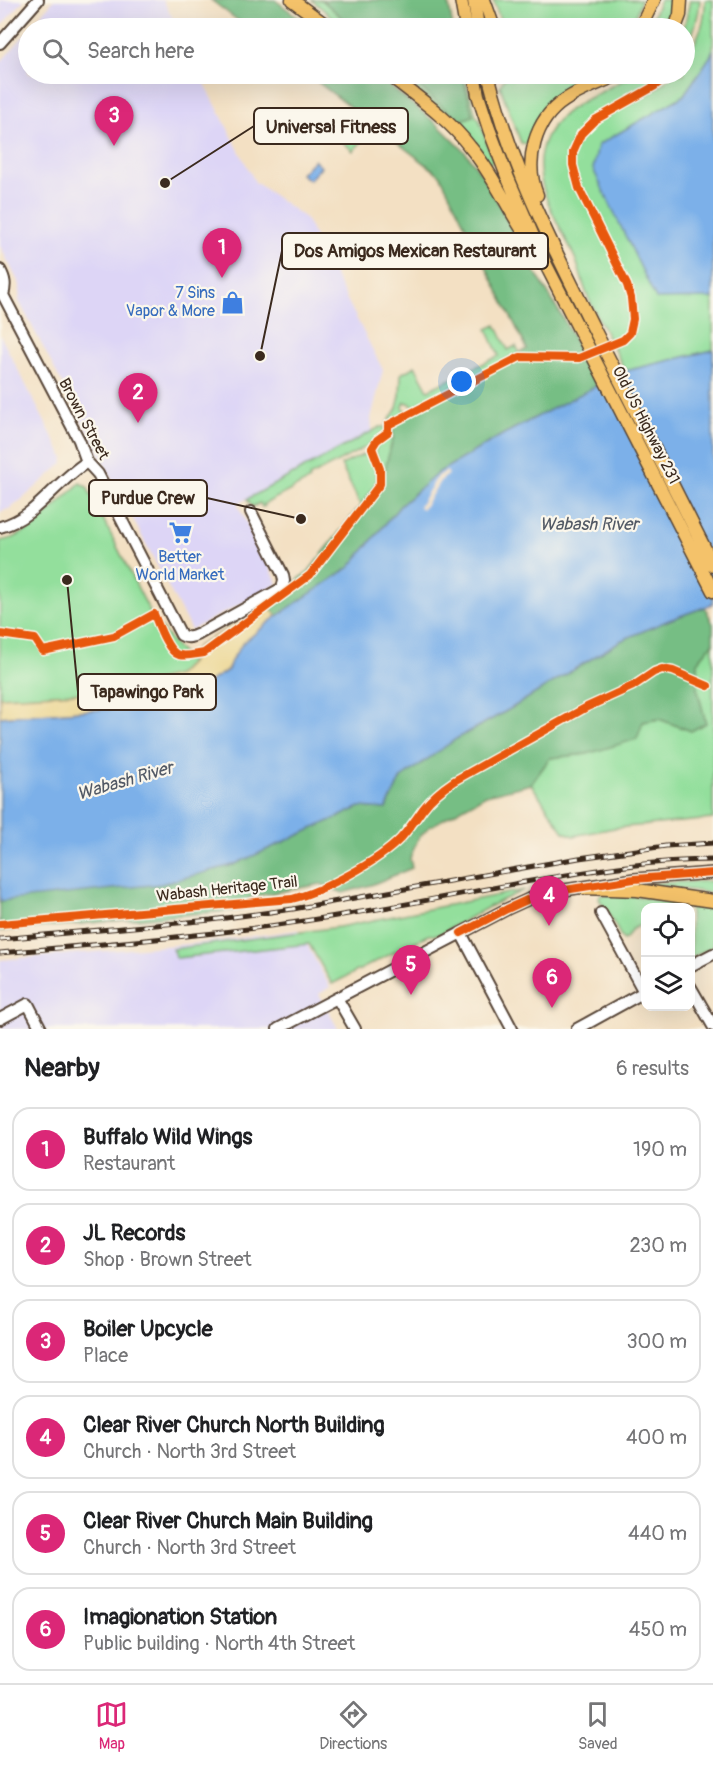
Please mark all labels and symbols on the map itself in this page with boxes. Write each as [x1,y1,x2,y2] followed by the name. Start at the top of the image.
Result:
[94,96,134,146] pin: 3
[254,108,408,144] callout: Universal Fitness
[266,116,397,139] text: Universal Fitness
[202,228,242,278] pin: 1
[282,233,548,269] callout: Dos Amigos Mexican Restaurant
[294,240,537,263] text: Dos Amigos Mexican Restaurant
[126,283,215,321] place label: 7 Sins Vapor & More
[220,289,246,315] shop icon: 7 Sins Vapor & More
[608,363,684,487] street label: Old US Highway 231
[447,367,476,396] your location
[118,374,158,423] pin: 2
[54,375,114,464] street label: Brown Street
[89,480,207,516] callout: Purdue Crew
[101,487,196,510] text: Purdue Crew
[540,513,641,536] water label: Wabash River
[167,519,193,545] supermarket icon: Better World Market
[136,547,225,585] place label: Better World Market
[78,674,216,710] callout: Tapawingo Park
[89,681,204,704] text: Tapawingo Park
[74,756,178,806] water label: Wabash River
[155,872,299,906] street label: Wabash Heritage Trail
[530,876,568,926] pin: 4
[392,946,430,995] pin: 5
[532,958,572,1008] pin: 6

